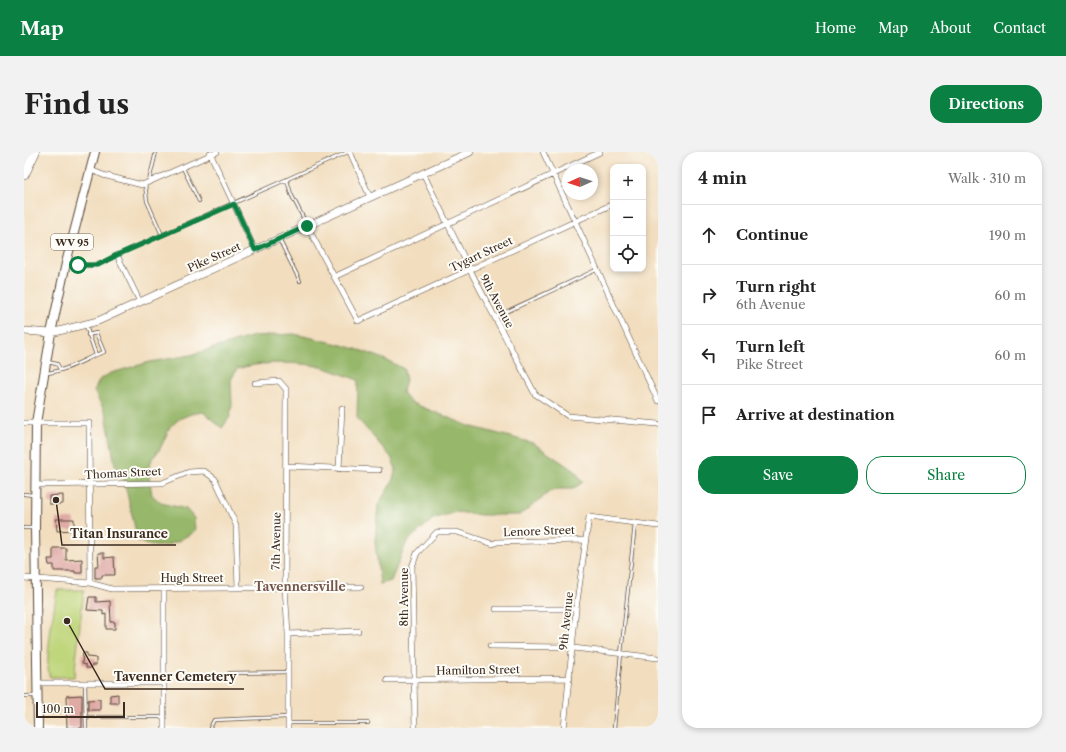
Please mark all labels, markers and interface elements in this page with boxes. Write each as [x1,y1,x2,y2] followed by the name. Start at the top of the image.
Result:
[20,17,64,40] text: Map
[815,19,856,37] text: Home
[878,19,908,37] text: Map
[930,19,971,37] text: About
[993,19,1046,37] text: Contact
[930,85,1042,123] button: Directions
[24,87,129,121] text: Find us
[562,164,598,200] north arrow
[610,164,646,272] map controls
[610,164,646,200] button: +
[698,168,747,188] text: 4 min
[948,170,1026,186] text: Walk · 310 m
[610,200,646,236] button: −
[298,217,316,235] route end
[698,224,720,246] icon: ahead
[736,225,808,244] text: Continue
[989,227,1026,243] text: 190 m
[447,233,515,275] street label: Tygart Street
[51,234,93,250] road number: WV 95
[610,236,646,272] button: locate
[185,239,243,275] street label: Pike Street
[69,256,87,274] route start
[477,272,517,330] street label: 9th Avenue
[736,277,816,296] text: Turn right
[698,284,720,306] icon: right
[995,287,1026,303] text: 60 m
[736,296,806,312] text: 6th Avenue
[736,337,805,356] text: Turn left
[698,344,720,366] icon: left
[995,347,1026,363] text: 60 m
[736,356,803,372] text: Pike Street
[698,404,720,426] icon: arrive
[736,405,895,424] text: Arrive at destination
[698,456,858,494] button: Save
[866,456,1026,494] button: Share
[84,464,162,482] street label: Thomas Street
[268,512,284,570] street label: 7th Avenue
[62,521,176,545] callout: Titan Insurance
[503,523,575,539] street label: Lenore Street
[70,526,168,541] text: Titan Insurance
[397,568,411,626] street label: 8th Avenue
[161,571,224,585] street label: Hugh Street
[254,579,346,594] district label: Tavennersville
[556,591,576,651] street label: 9th Avenue
[436,662,520,678] street label: Hamilton Street
[105,665,244,689] callout: Tavenner Cemetery
[114,669,237,684] text: Tavenner Cemetery
[36,700,125,719] scale bar
[42,702,74,716] text: 100 m

